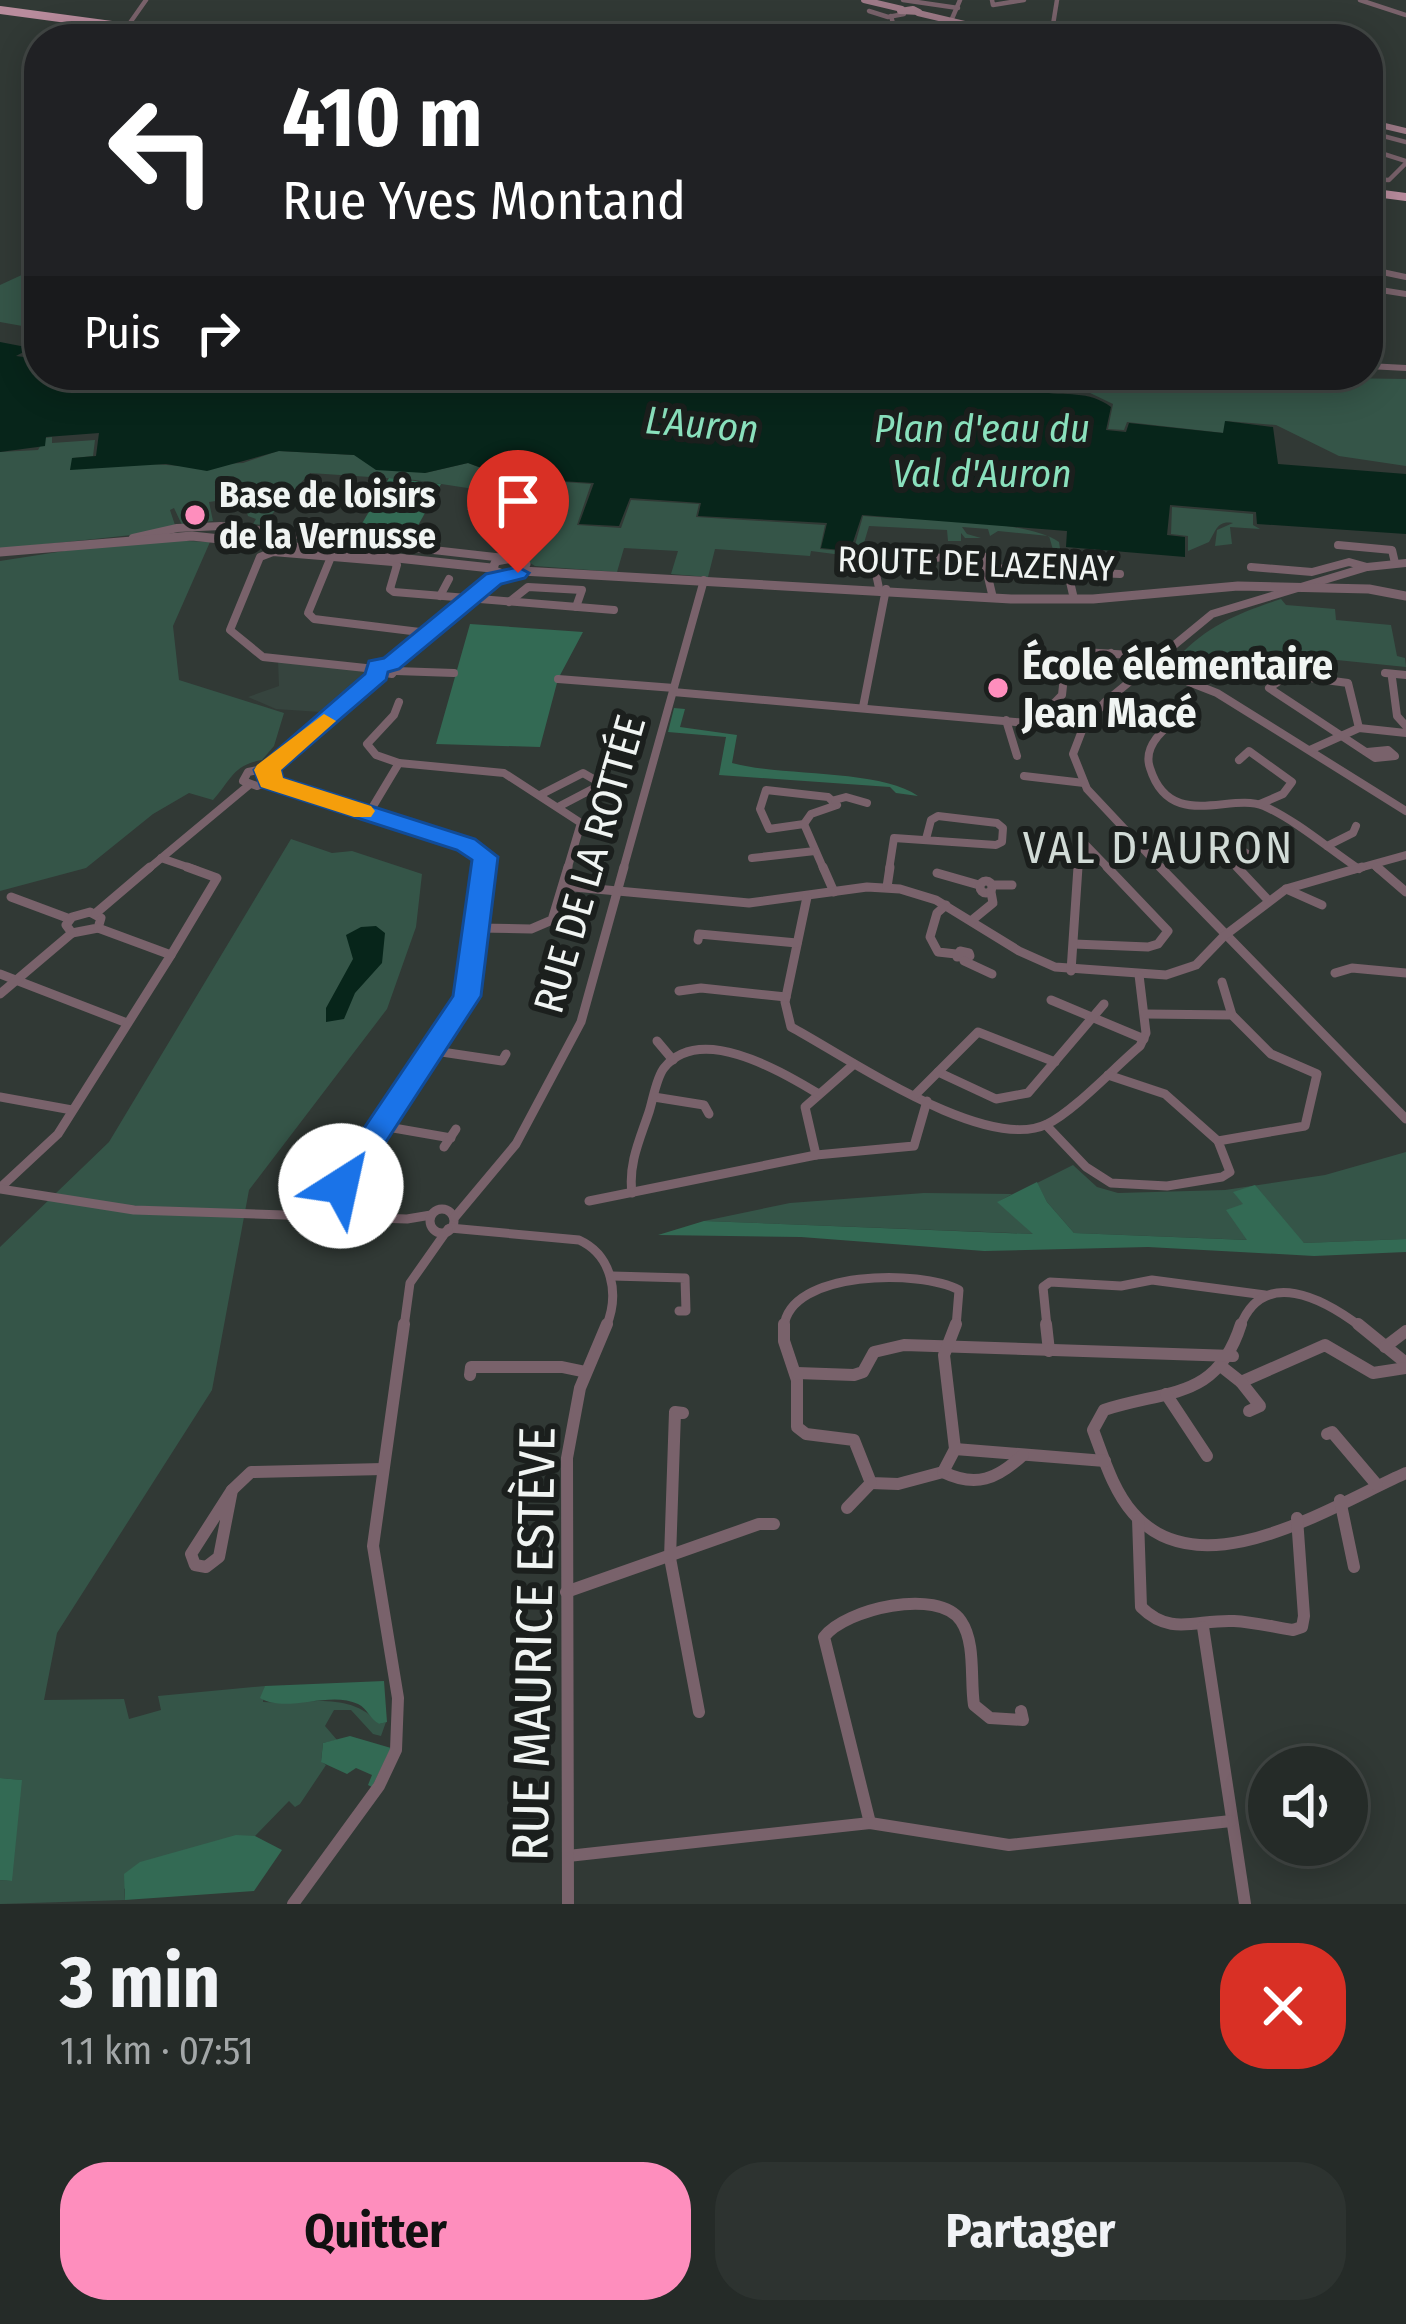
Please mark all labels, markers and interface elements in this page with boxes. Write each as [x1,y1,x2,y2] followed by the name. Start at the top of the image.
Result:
[282,67,483,168] text: 410 m
[84,72,240,228] icon: left
[282,169,686,233] text: Rue Yves Montand
[185,300,251,366] icon: right
[84,306,161,360] text: Puis
[643,397,760,453] water label: L'Auron
[874,406,1090,497] water label: Plan d'eau du Val d'Auron
[467,450,569,573] pin
[485,468,551,534] icon: arrive
[219,473,436,558] place label: Base de loisirs de la Vernusse
[182,502,208,528] marker: Base de loisirs de la Vernusse
[837,537,1115,591] street label: ROUTE DE LAZENAY
[1021,639,1333,738] place label: École élémentaire Jean Macé
[985,675,1011,701] marker: École élémentaire Jean Macé
[524,710,656,1019] street label: RUE DE LA ROTTÉE
[1023,821,1295,875] district label: VAL D'AURON
[278,1123,404,1249] position arrow
[499,1427,569,1861] street label: RUE MAURICE ESTÈVE
[1248,1746,1368,1866] map controls
[1248,1746,1368,1866] button: sound
[60,1940,220,2026] text: 3 min
[1220,1943,1346,2069] button: close
[60,2028,254,2074] text: 1.1 km · 07:51
[60,2162,691,2300] button: Quitter
[715,2162,1346,2300] button: Partager

